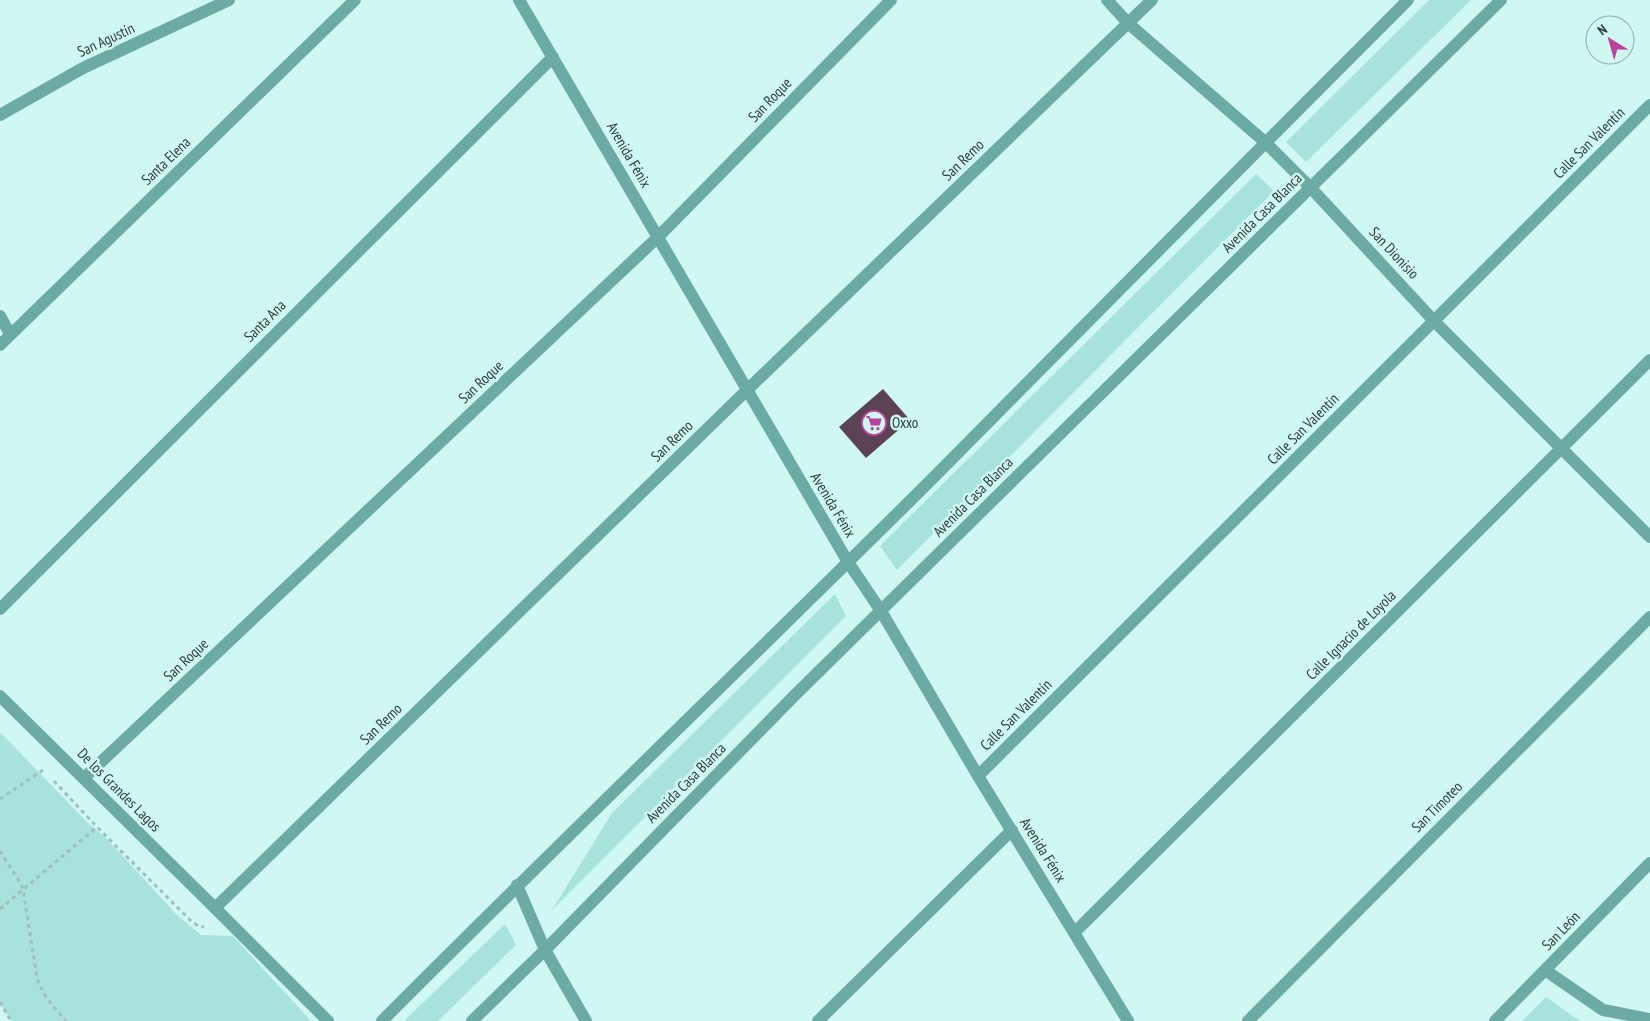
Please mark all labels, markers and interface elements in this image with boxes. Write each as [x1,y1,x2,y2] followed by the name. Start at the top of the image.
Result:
[1585,15,1635,65] north arrow
[74,18,137,61] street label: San Agustín
[1594,20,1611,39] text: N
[744,73,795,126] street label: San Roque
[1549,103,1628,182] street label: Calle San Valentín
[603,119,656,191] street label: Avenida Fénix
[137,133,194,189] street label: Santa Elena
[938,135,988,184] street label: San Remo
[1218,169,1306,257] street label: Avenida Casa Blanca
[1365,223,1423,283] street label: San Dionisio
[240,296,290,346] street label: Santa Ana
[454,356,507,407] street label: San Roque
[1263,389,1342,468] street label: Calle San Valentín
[861,410,887,436] supermarket icon: Oxxo
[892,413,918,432] place label: Oxxo
[647,416,697,465] street label: San Remo
[929,453,1017,541] street label: Avenida Casa Blanca
[807,469,860,541] street label: Avenida Fénix
[1302,586,1400,684] street label: Calle Ignacio de Loyola
[159,634,212,685] street label: San Roque
[976,675,1055,754] street label: Calle San Valentín
[356,699,406,748] street label: San Remo
[642,739,730,827] street label: Avenida Casa Blanca
[74,744,165,835] street label: De los Grandes Lagos
[1407,777,1466,836] street label: San Timoteo
[1016,814,1071,886] street label: Avenida Fénix
[1538,907,1584,954] street label: San León

